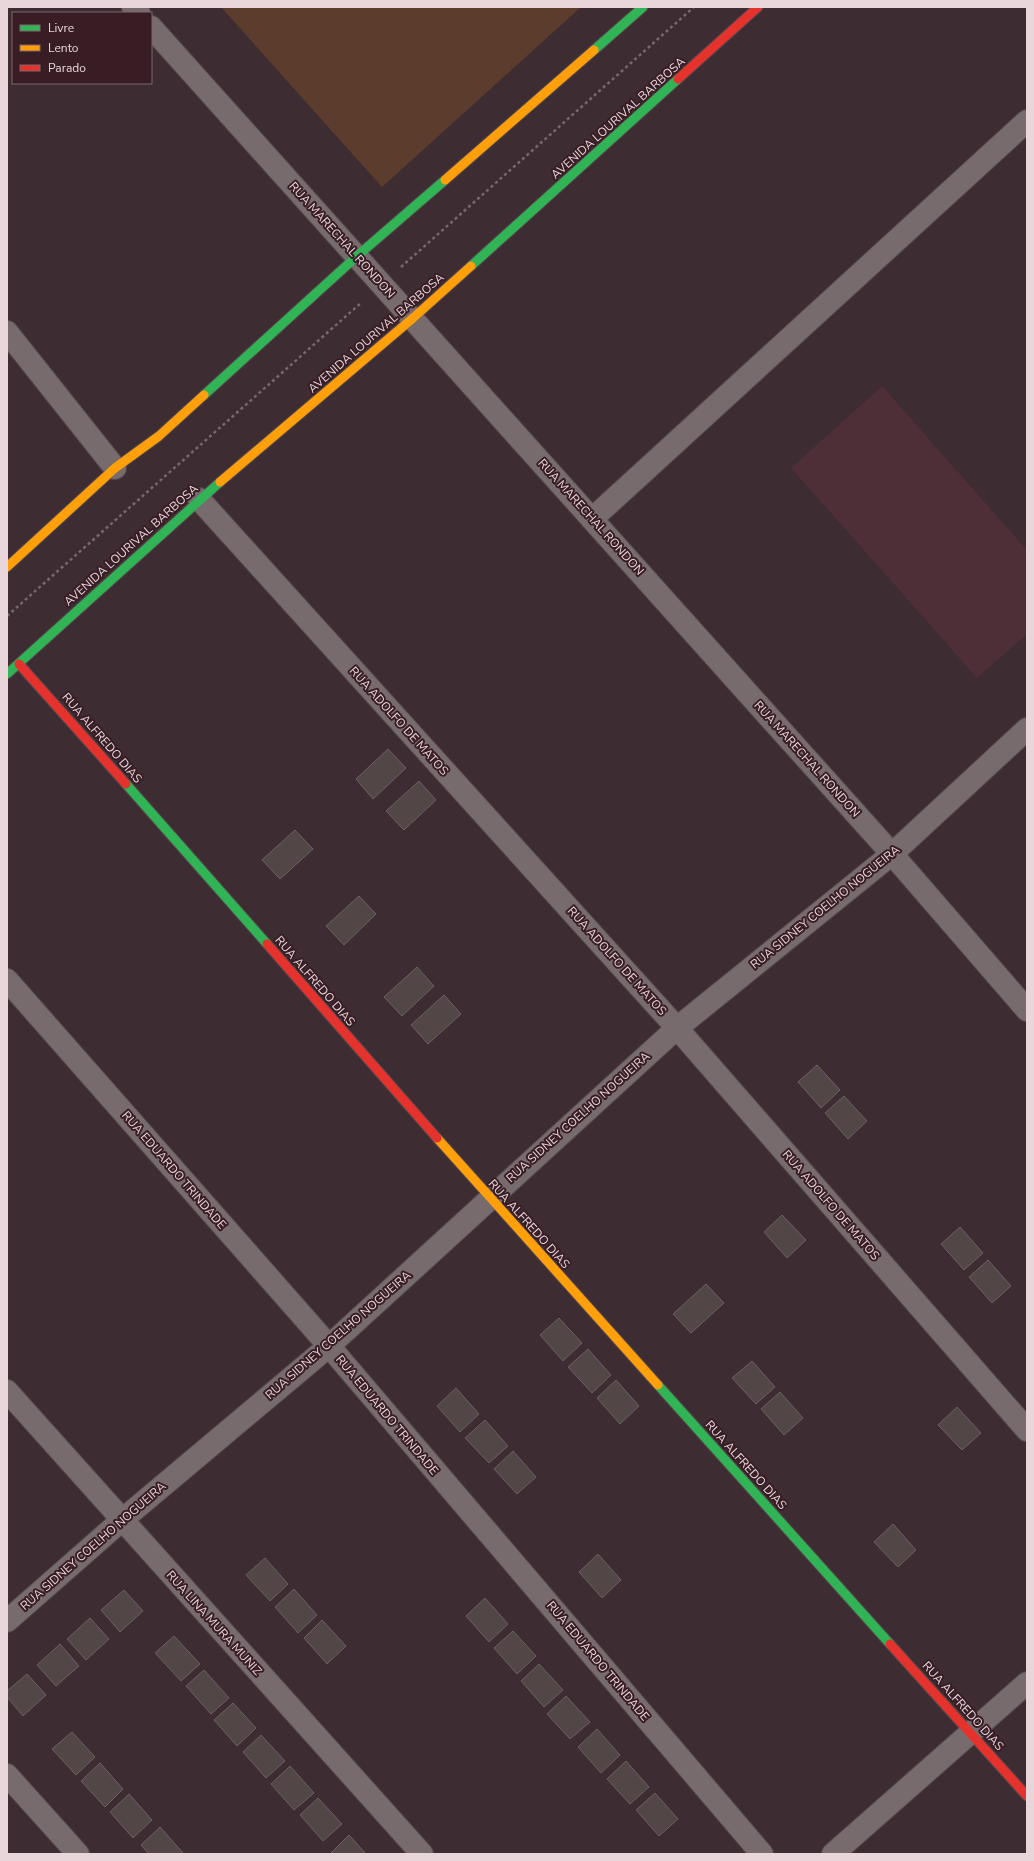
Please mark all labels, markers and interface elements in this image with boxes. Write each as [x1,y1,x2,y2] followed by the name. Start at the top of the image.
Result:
[12,12,152,84] legend
[48,20,74,36] text: Livre
[48,40,79,56] text: Lento
[548,53,689,183] street label: AVENIDA LOURIVAL BARBOSA
[48,60,86,76] text: Parado
[285,178,399,302] street label: RUA MARECHAL RONDON
[305,269,448,397] street label: AVENIDA LOURIVAL BARBOSA
[534,455,648,579] street label: RUA MARECHAL RONDON
[61,480,202,610] street label: AVENIDA LOURIVAL BARBOSA
[346,663,452,779] street label: RUA ADOLFO DE MATOS
[58,689,146,787] street label: RUA ALFREDO DIAS
[750,697,864,821] street label: RUA MARECHAL RONDON
[747,841,903,972] street label: RUA SIDNEY COELHO NOGUEIRA
[564,903,670,1019] street label: RUA ADOLFO DE MATOS
[271,932,359,1030] street label: RUA ALFREDO DIAS
[503,1048,653,1186] street label: RUA SIDNEY COELHO NOGUEIRA
[118,1108,230,1232] street label: RUA EDUARDO TRINDADE
[779,1147,883,1263] street label: RUA ADOLFO DE MATOS
[485,1176,573,1272] street label: RUA ALFREDO DIAS
[262,1267,414,1403] street label: RUA SIDNEY COELHO NOGUEIRA
[332,1352,442,1478] street label: RUA EDUARDO TRINDADE
[702,1417,790,1513] street label: RUA ALFREDO DIAS
[17,1478,169,1614] street label: RUA SIDNEY COELHO NOGUEIRA
[163,1567,265,1679] street label: RUA LINA MURA MUNIZ
[543,1598,653,1724] street label: RUA EDUARDO TRINDADE
[919,1658,1007,1754] street label: RUA ALFREDO DIAS

